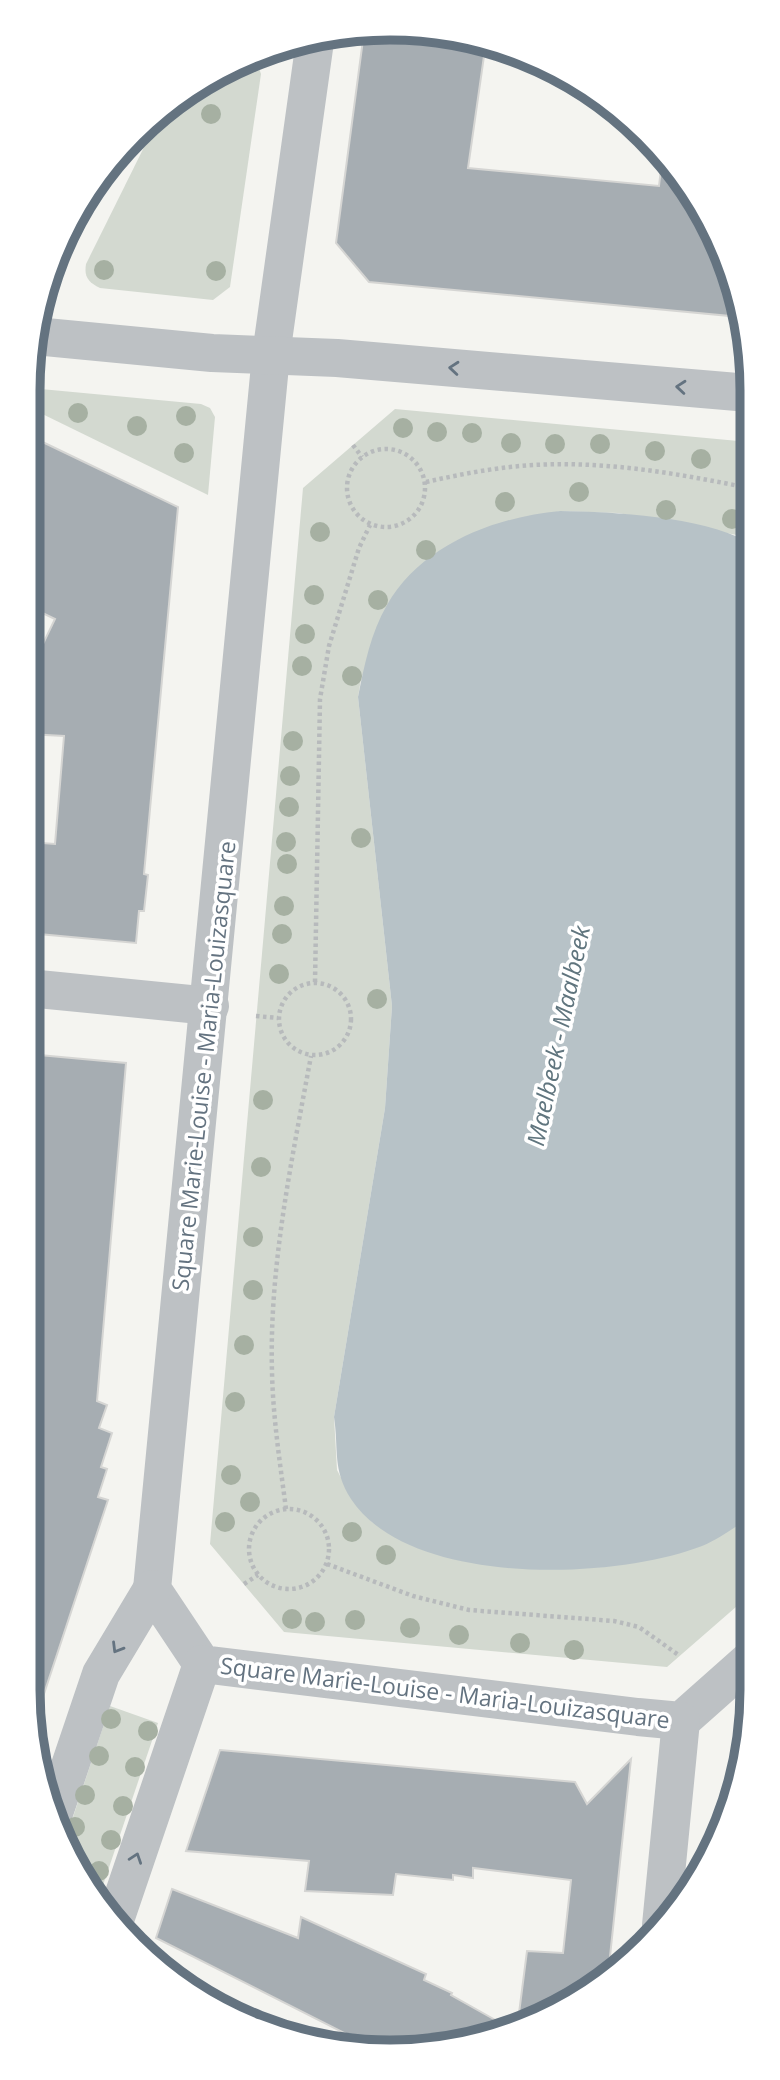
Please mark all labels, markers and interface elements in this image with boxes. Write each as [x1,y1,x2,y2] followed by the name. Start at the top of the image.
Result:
[448,361,459,376] one-way arrow
[675,380,686,395] one-way arrow
[163,839,243,1292] street label: Square Marie-Louise - Maria-Louizasquare
[518,921,597,1149] water label: Maelbeek - Maalbeek
[112,1640,125,1653] one-way arrow
[219,1649,672,1735] street label: Square Marie-Louise - Maria-Louizasquare
[128,1852,142,1865] one-way arrow

